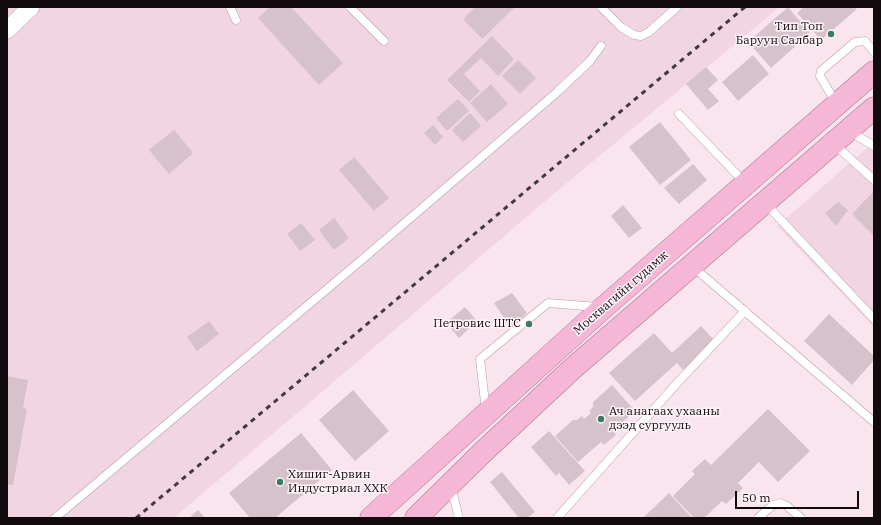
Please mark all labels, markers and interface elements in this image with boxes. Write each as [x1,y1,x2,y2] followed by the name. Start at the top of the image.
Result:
[736,20,823,48] place label: Тип Топ Баруун Салбар
[826,29,836,39] marker: Тип Топ Баруун Салбар
[571,248,671,338] street label: Москвагийн гудамж
[433,317,521,331] place label: Петровис ШТС
[524,319,534,329] marker: Петровис ШТС
[609,405,720,433] place label: Ач анагаах ухааны дээд сургууль
[596,414,606,424] marker: Ач анагаах ухааны дээд сургууль
[288,468,388,496] place label: Хишиг-Арвин Индустриал ХХК
[275,477,285,487] marker: Хишиг-Арвин Индустриал ХХК
[737,483,861,509] scale bar
[742,490,771,505] text: 50 m

